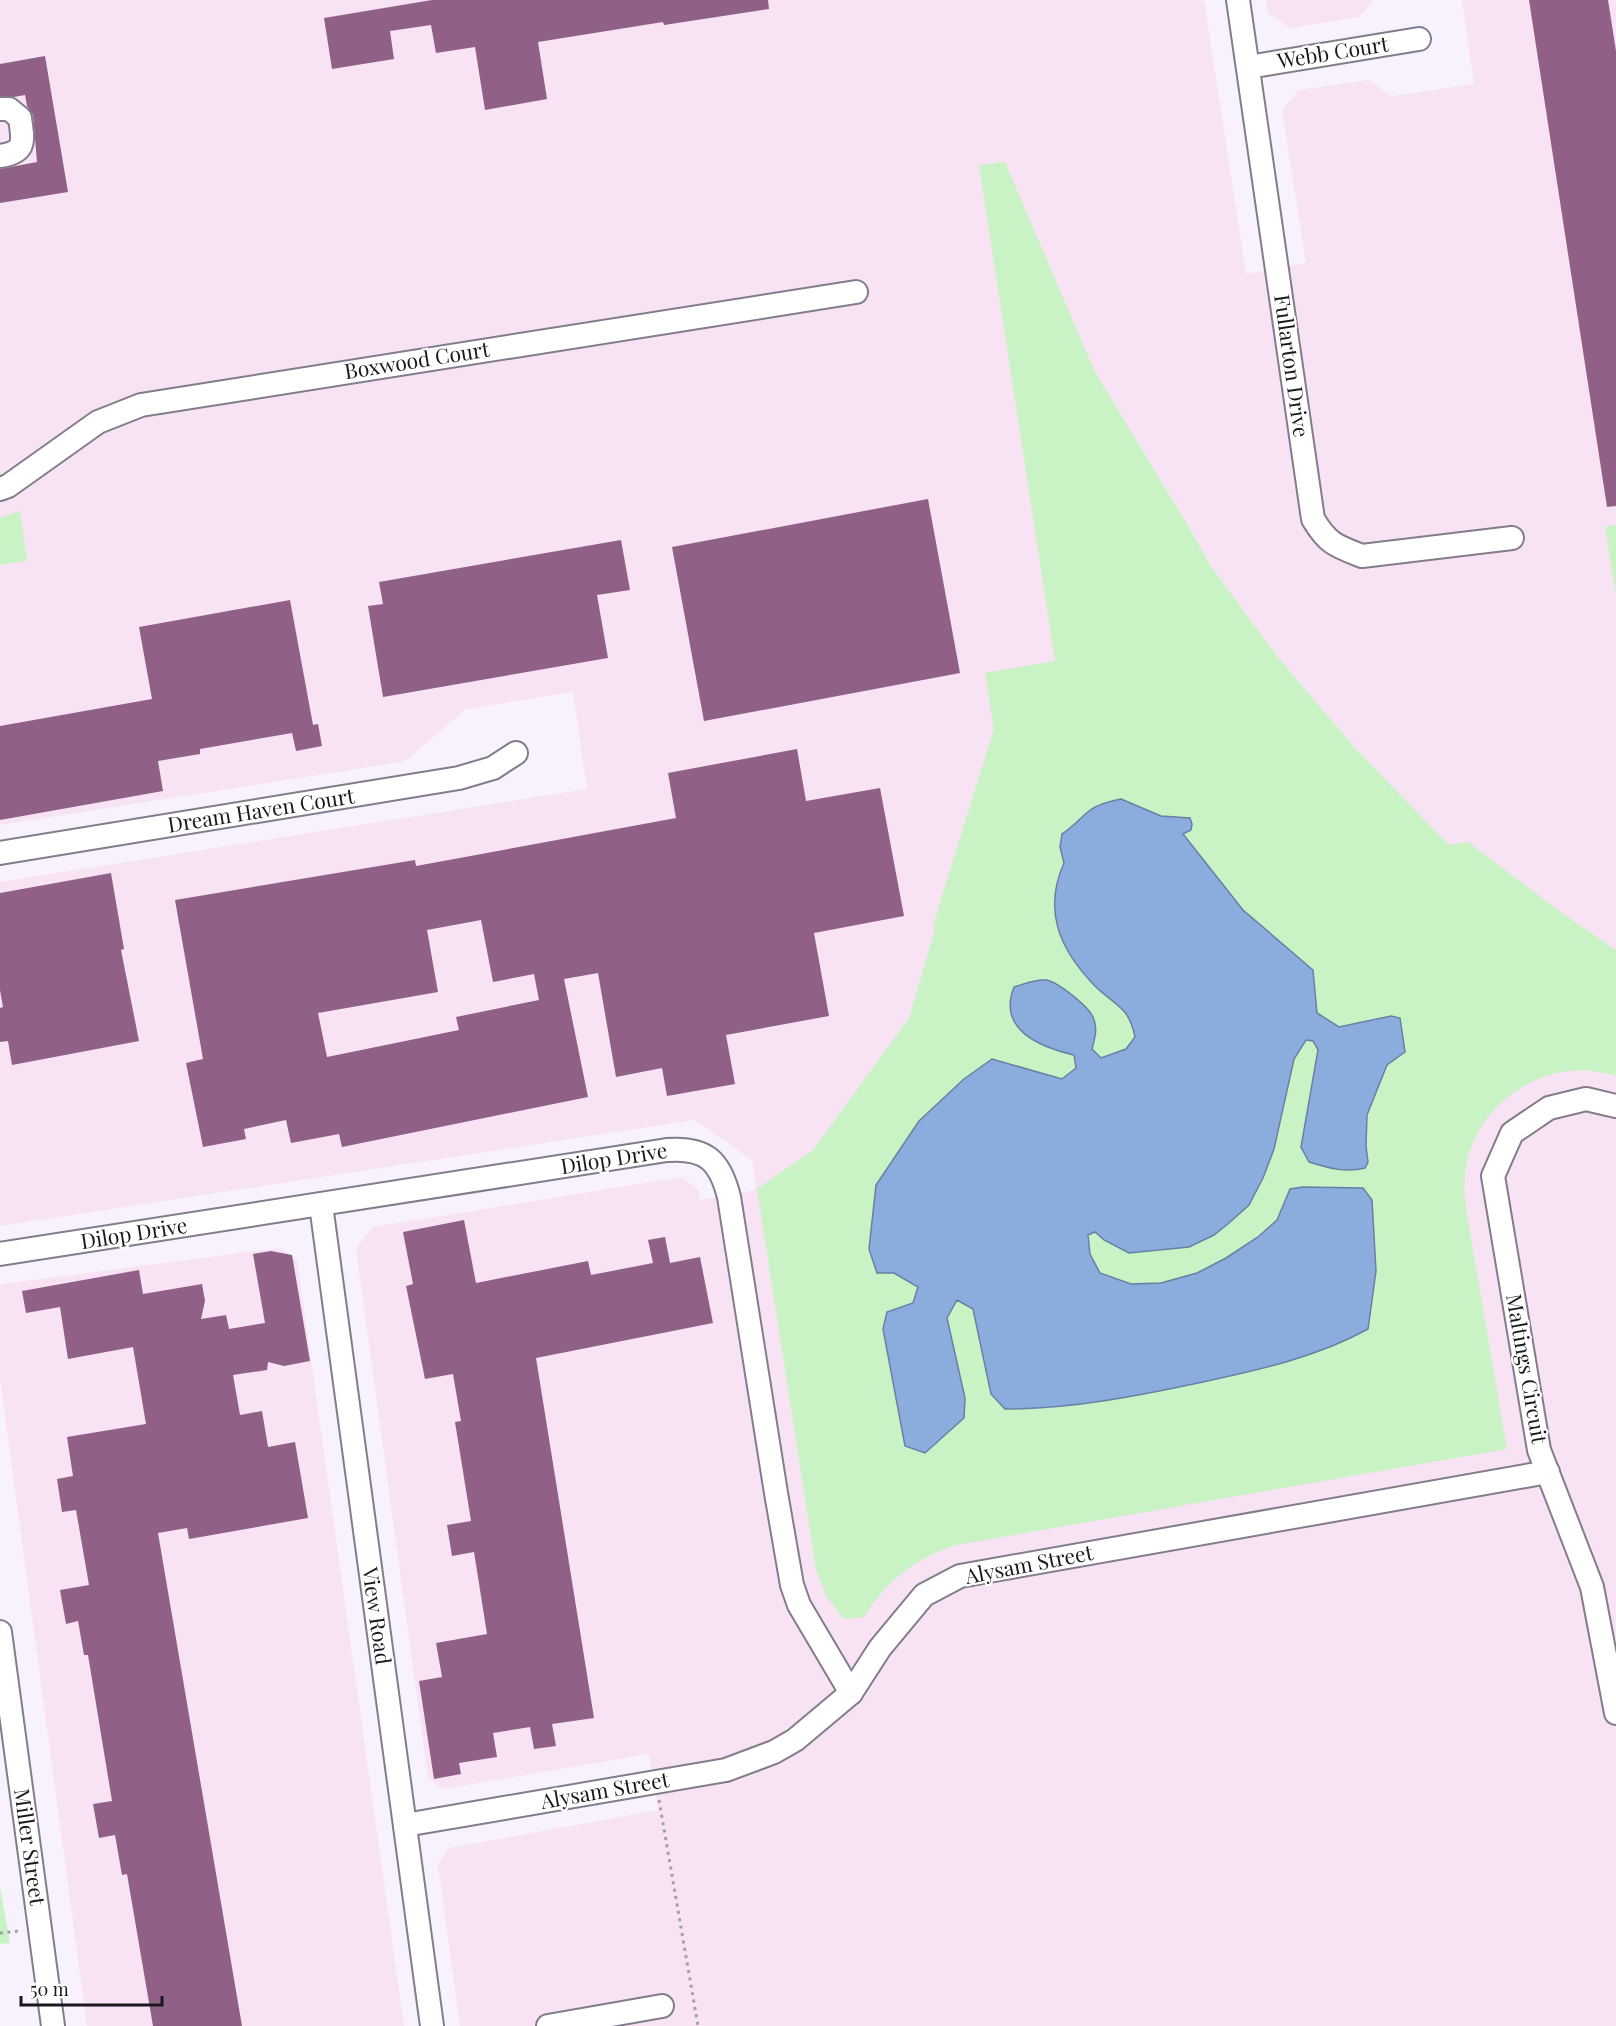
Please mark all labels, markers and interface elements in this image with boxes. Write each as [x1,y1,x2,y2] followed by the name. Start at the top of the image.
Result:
[1274,28,1391,74] street label: Webb Court
[1269,292,1317,439] street label: Fullarton Drive
[342,334,492,384] street label: Boxwood Court
[165,780,357,838] street label: Dream Haven Court
[558,1135,669,1179] street label: Dilop Drive
[78,1210,189,1254] street label: Dilop Drive
[1501,1292,1555,1446] street label: Maltings Circuit
[961,1537,1096,1589] street label: Alysam Street
[357,1564,399,1666] street label: View Road
[537,1764,672,1814] street label: Alysam Street
[9,1787,53,1907] street label: Miller Street
[21,1969,162,2007] scale bar
[30,1977,69,2001] text: 50 m

